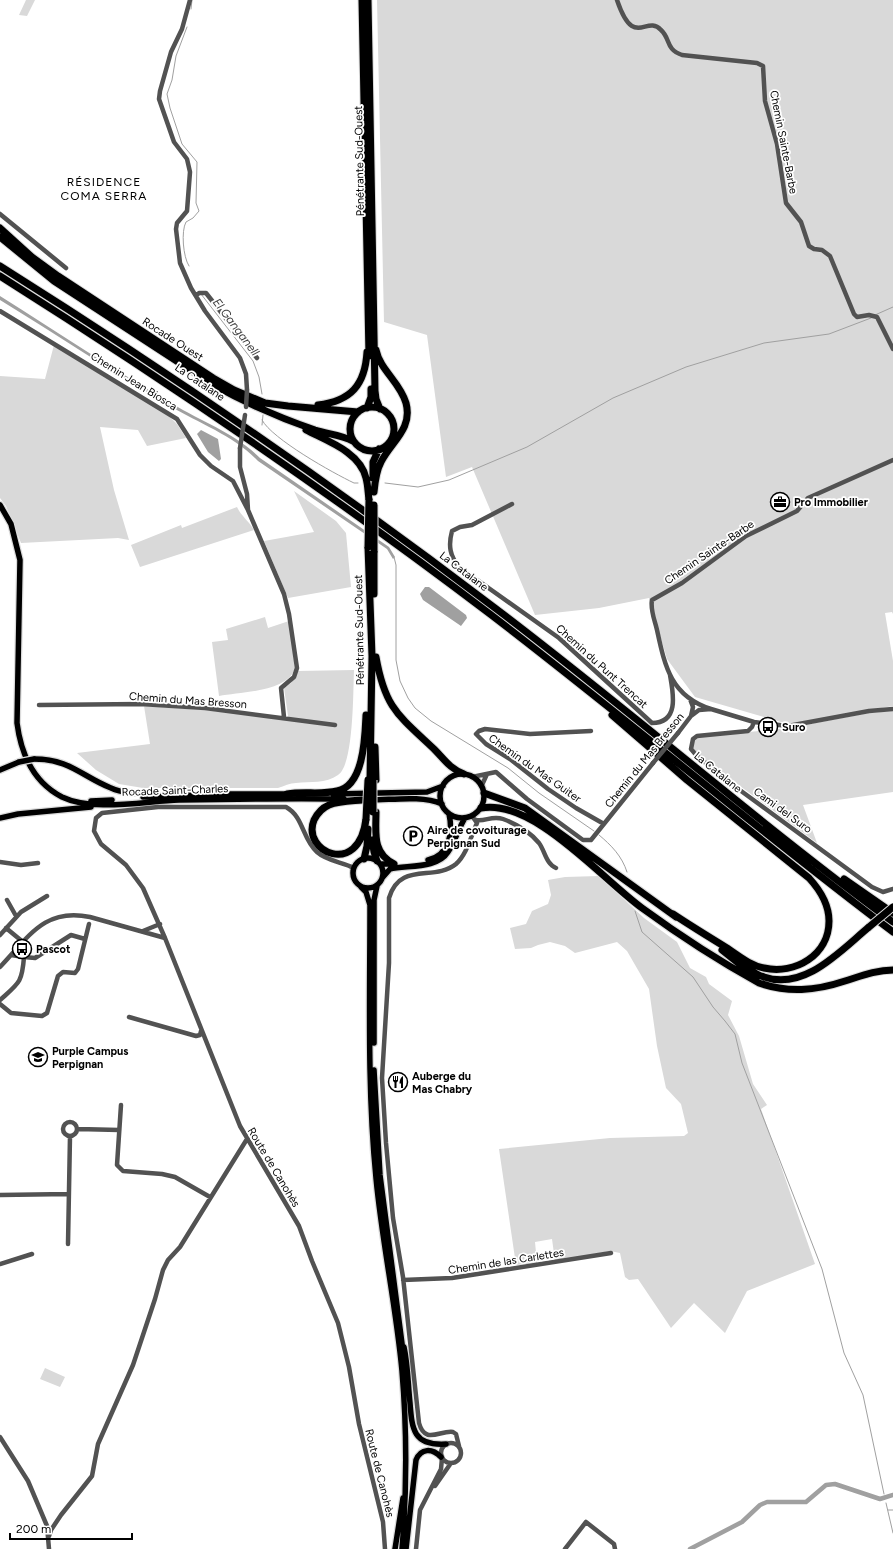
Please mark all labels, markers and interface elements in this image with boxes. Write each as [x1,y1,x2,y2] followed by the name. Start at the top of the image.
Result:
[767,89,800,195] street label: Chemin Sainte-Barbe
[352,105,367,216] street label: Pénétrante Sud-Ouest
[61,175,147,203] district label: RÉSIDENCE COMA SERRA
[210,296,262,359] water label: El Ganganell
[140,315,206,364] street label: Rocade Ouest
[88,350,179,413] street label: Chemin Jean Biosca
[172,361,227,404] street label: La Catalane
[769,491,791,513] office icon: Pro Immobilier
[794,496,869,509] place label: Pro Immobilier
[662,518,756,587] street label: Chemin Sainte-Barbe
[437,549,491,594] street label: La Catalane
[352,574,367,685] street label: Pénétrante Sud-Ouest
[553,622,650,711] street label: Chemin du Punt Trencat
[129,690,247,711] street label: Chemin du Mas Bresson
[602,710,687,810] street label: Chemin du Mas Bresson
[757,716,779,738] bus stop icon: Suro
[782,721,806,734] place label: Suro
[486,732,584,805] street label: Chemin du Mas Guiter
[691,749,744,796] street label: La Catalane
[121,782,229,799] street label: Rocade Saint-Charles
[751,785,814,836] street label: Cami del Suro
[427,824,527,850] place label: Aire de covoiturage Perpignan Sud
[402,825,424,847] parking icon: Aire de covoiturage Perpignan Sud
[11,938,33,960] bus stop icon: Pascot
[36,943,71,956] place label: Pascot
[52,1045,128,1071] place label: Purple Campus Perpignan
[27,1046,49,1068] school or university icon: Purple Campus Perpignan
[412,1070,473,1096] place label: Auberge du Mas Chabry
[387,1071,409,1093] restaurant icon: Auberge du Mas Chabry
[245,1125,303,1210] street label: Route de Canohès
[447,1246,565,1277] street label: Chemin de las Carlettes
[362,1428,397,1519] street label: Route de Canohès
[10,1515,132,1541] scale bar
[16,1522,51,1536] text: 200 m

